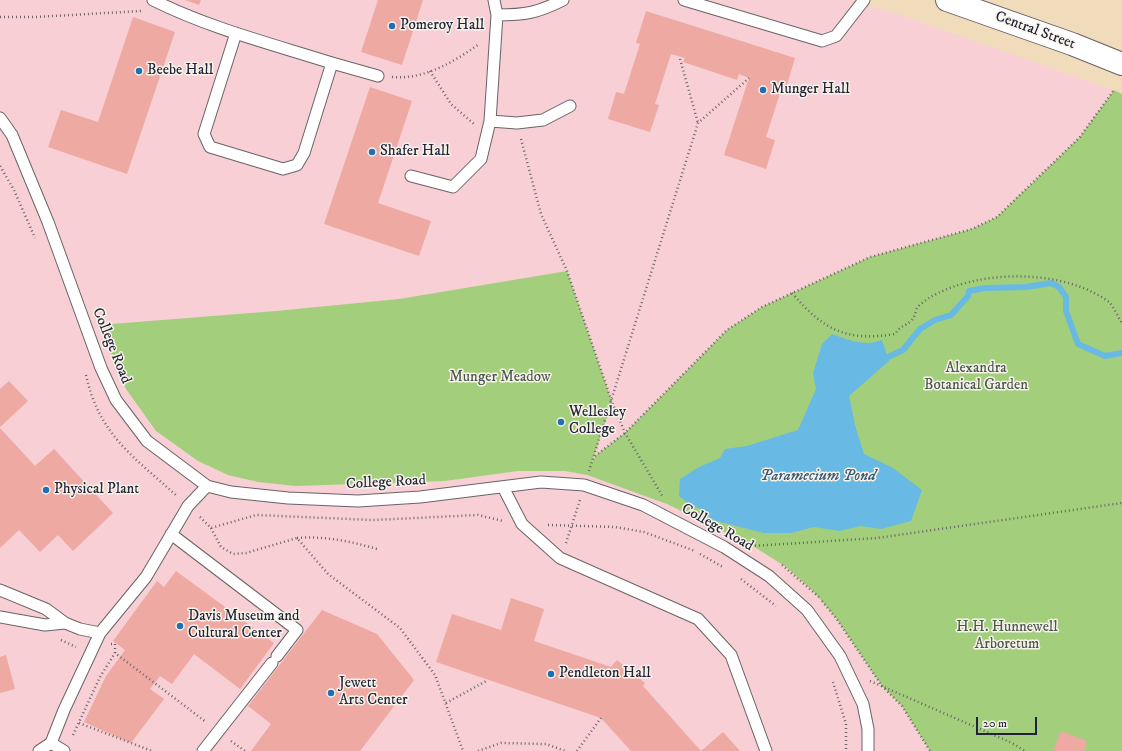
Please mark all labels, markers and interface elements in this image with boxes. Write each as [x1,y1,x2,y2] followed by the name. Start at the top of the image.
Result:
[993,8,1077,54] street label: Central Street
[400,17,484,35] place label: Pomeroy Hall
[387,21,397,31] marker: Pomeroy Hall
[147,62,213,80] place label: Beebe Hall
[134,66,144,76] marker: Beebe Hall
[771,81,850,99] place label: Munger Hall
[758,85,768,95] marker: Munger Hall
[380,143,450,161] place label: Shafer Hall
[367,147,377,157] marker: Shafer Hall
[88,305,134,387] street label: College Road
[924,360,1028,395] park label: Alexandra Botanical Garden
[449,369,551,387] park label: Munger Meadow
[569,404,626,439] place label: Wellesley College
[556,417,566,427] marker: Wellesley College
[760,467,876,487] water label: Paramecium Pond
[345,472,427,494] street label: College Road
[54,481,139,499] place label: Physical Plant
[41,485,51,495] marker: Physical Plant
[678,500,756,556] street label: College Road
[188,608,300,643] place label: Davis Museum and Cultural Center
[956,619,1058,654] park label: H.H. Hunnewell Arboretum
[175,621,185,631] marker: Davis Museum and Cultural Center
[559,665,651,683] place label: Pendleton Hall
[546,669,556,679] marker: Pendleton Hall
[339,675,408,710] place label: Jewett Arts Center
[326,688,336,698] marker: Jewett Arts Center
[978,709,1039,735] scale bar
[983,716,1007,731] text: 20 m

